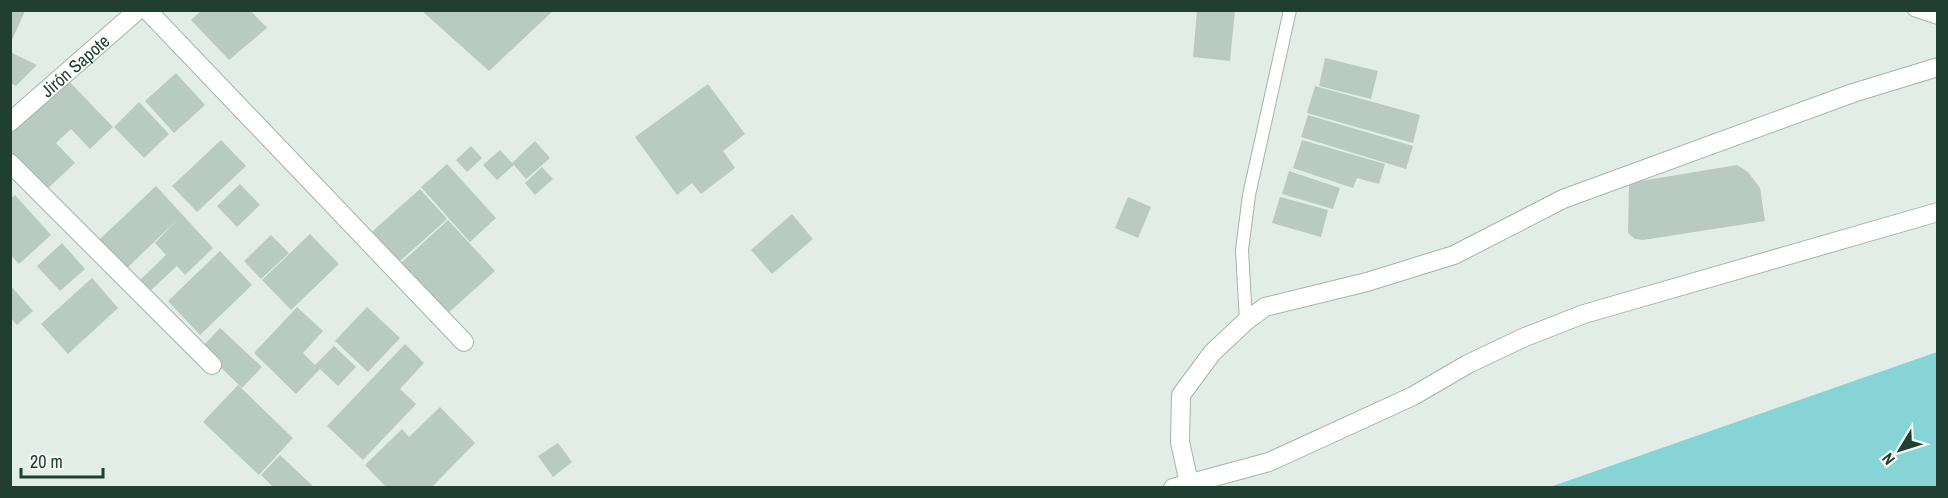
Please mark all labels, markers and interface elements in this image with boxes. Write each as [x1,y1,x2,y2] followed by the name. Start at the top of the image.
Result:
[35,28,114,102] street label: Jirón Sapote
[1870,420,1930,480] north arrow
[21,441,104,479] scale bar
[30,449,63,474] text: 20 m
[1877,449,1900,470] text: N

